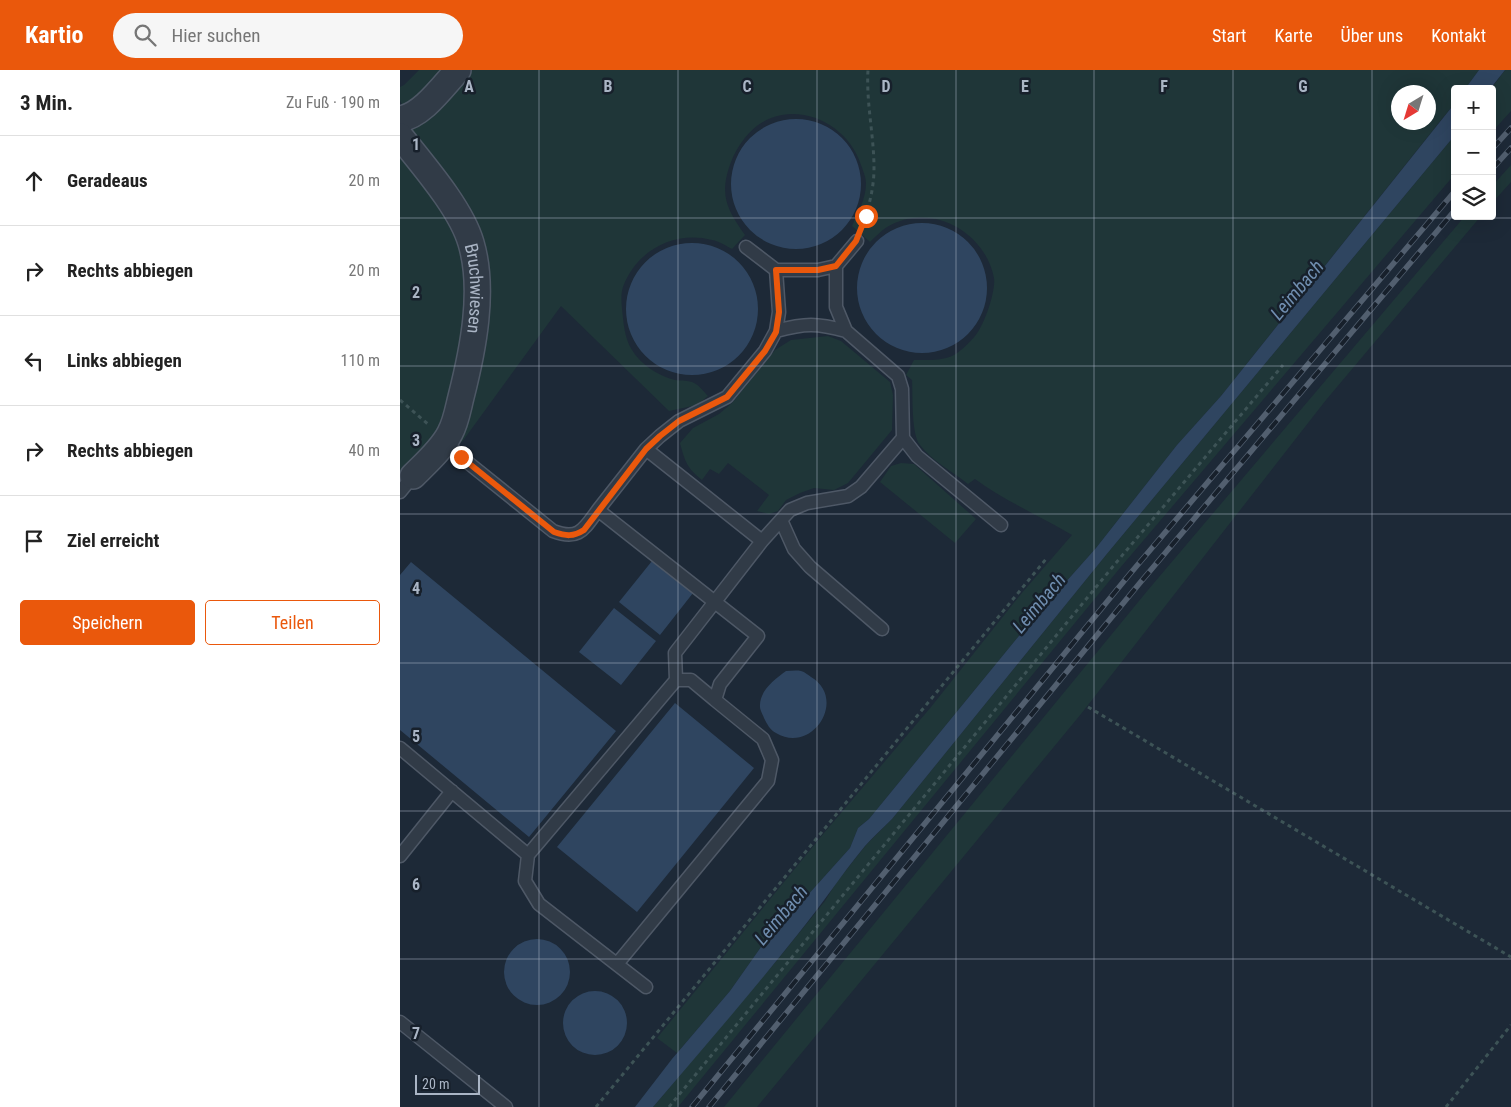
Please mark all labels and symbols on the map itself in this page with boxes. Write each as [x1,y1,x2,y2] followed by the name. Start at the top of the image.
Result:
[464,77,474,96] text: A
[604,77,613,96] text: B
[742,77,752,96] text: C
[881,77,891,96] text: D
[1021,77,1029,96] text: E
[1160,77,1168,96] text: F
[1298,77,1308,96] text: G
[1391,85,1436,130] north arrow
[412,135,420,154] text: 1
[855,205,878,228] route start
[461,241,488,335] street label: Bruchwiesen
[1265,255,1329,325] water label: Leimbach
[412,283,420,302] text: 2
[412,431,420,450] text: 3
[450,446,473,469] route end
[1007,568,1071,638] water label: Leimbach
[412,579,420,598] text: 4
[412,727,420,746] text: 5
[412,875,420,894] text: 6
[749,880,813,950] water label: Leimbach
[412,1024,420,1043] text: 7
[415,1072,480,1095] scale bar

